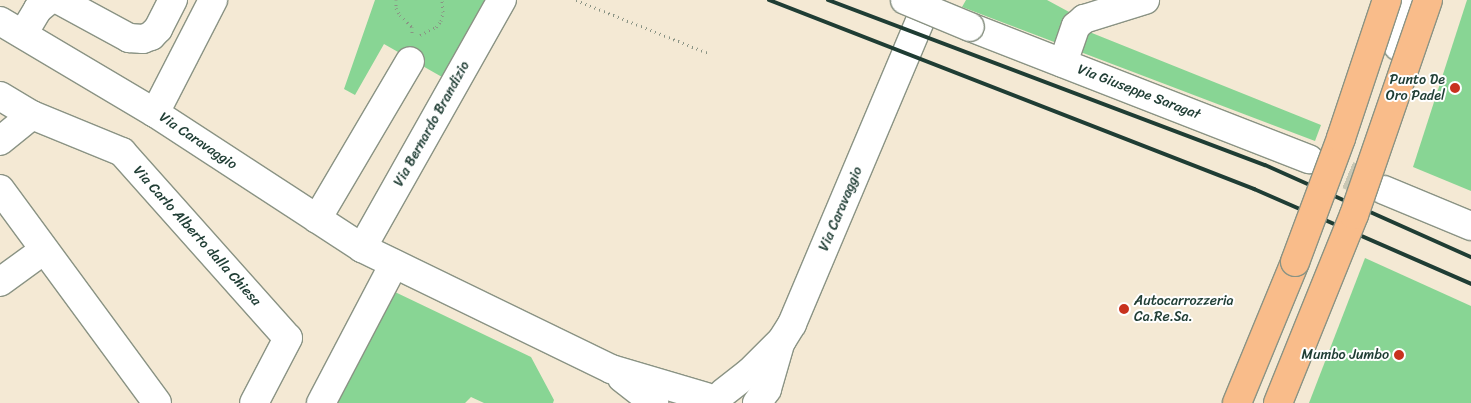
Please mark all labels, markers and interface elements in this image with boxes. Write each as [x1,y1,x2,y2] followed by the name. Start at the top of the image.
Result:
[390,58,474,190] street label: Via Bernardo Brandizio
[1075,61,1203,123] street label: Via Giuseppe Saragat
[1385,72,1445,104] place label: Punto De Oro Padel
[1449,82,1461,94] marker: Punto De Oro Padel
[156,109,240,173] street label: Via Caravaggio
[129,162,265,310] street label: Via Carlo Alberto dalla Chiesa
[816,164,866,254] street label: Via Caravaggio
[1134,293,1234,326] place label: Autocarrozzeria Ca.Re.Sa.
[1118,303,1130,315] marker: Autocarrozzeria Ca.Re.Sa.
[1302,347,1389,363] place label: Mumbo Jumbo
[1393,349,1405,361] marker: Mumbo Jumbo

